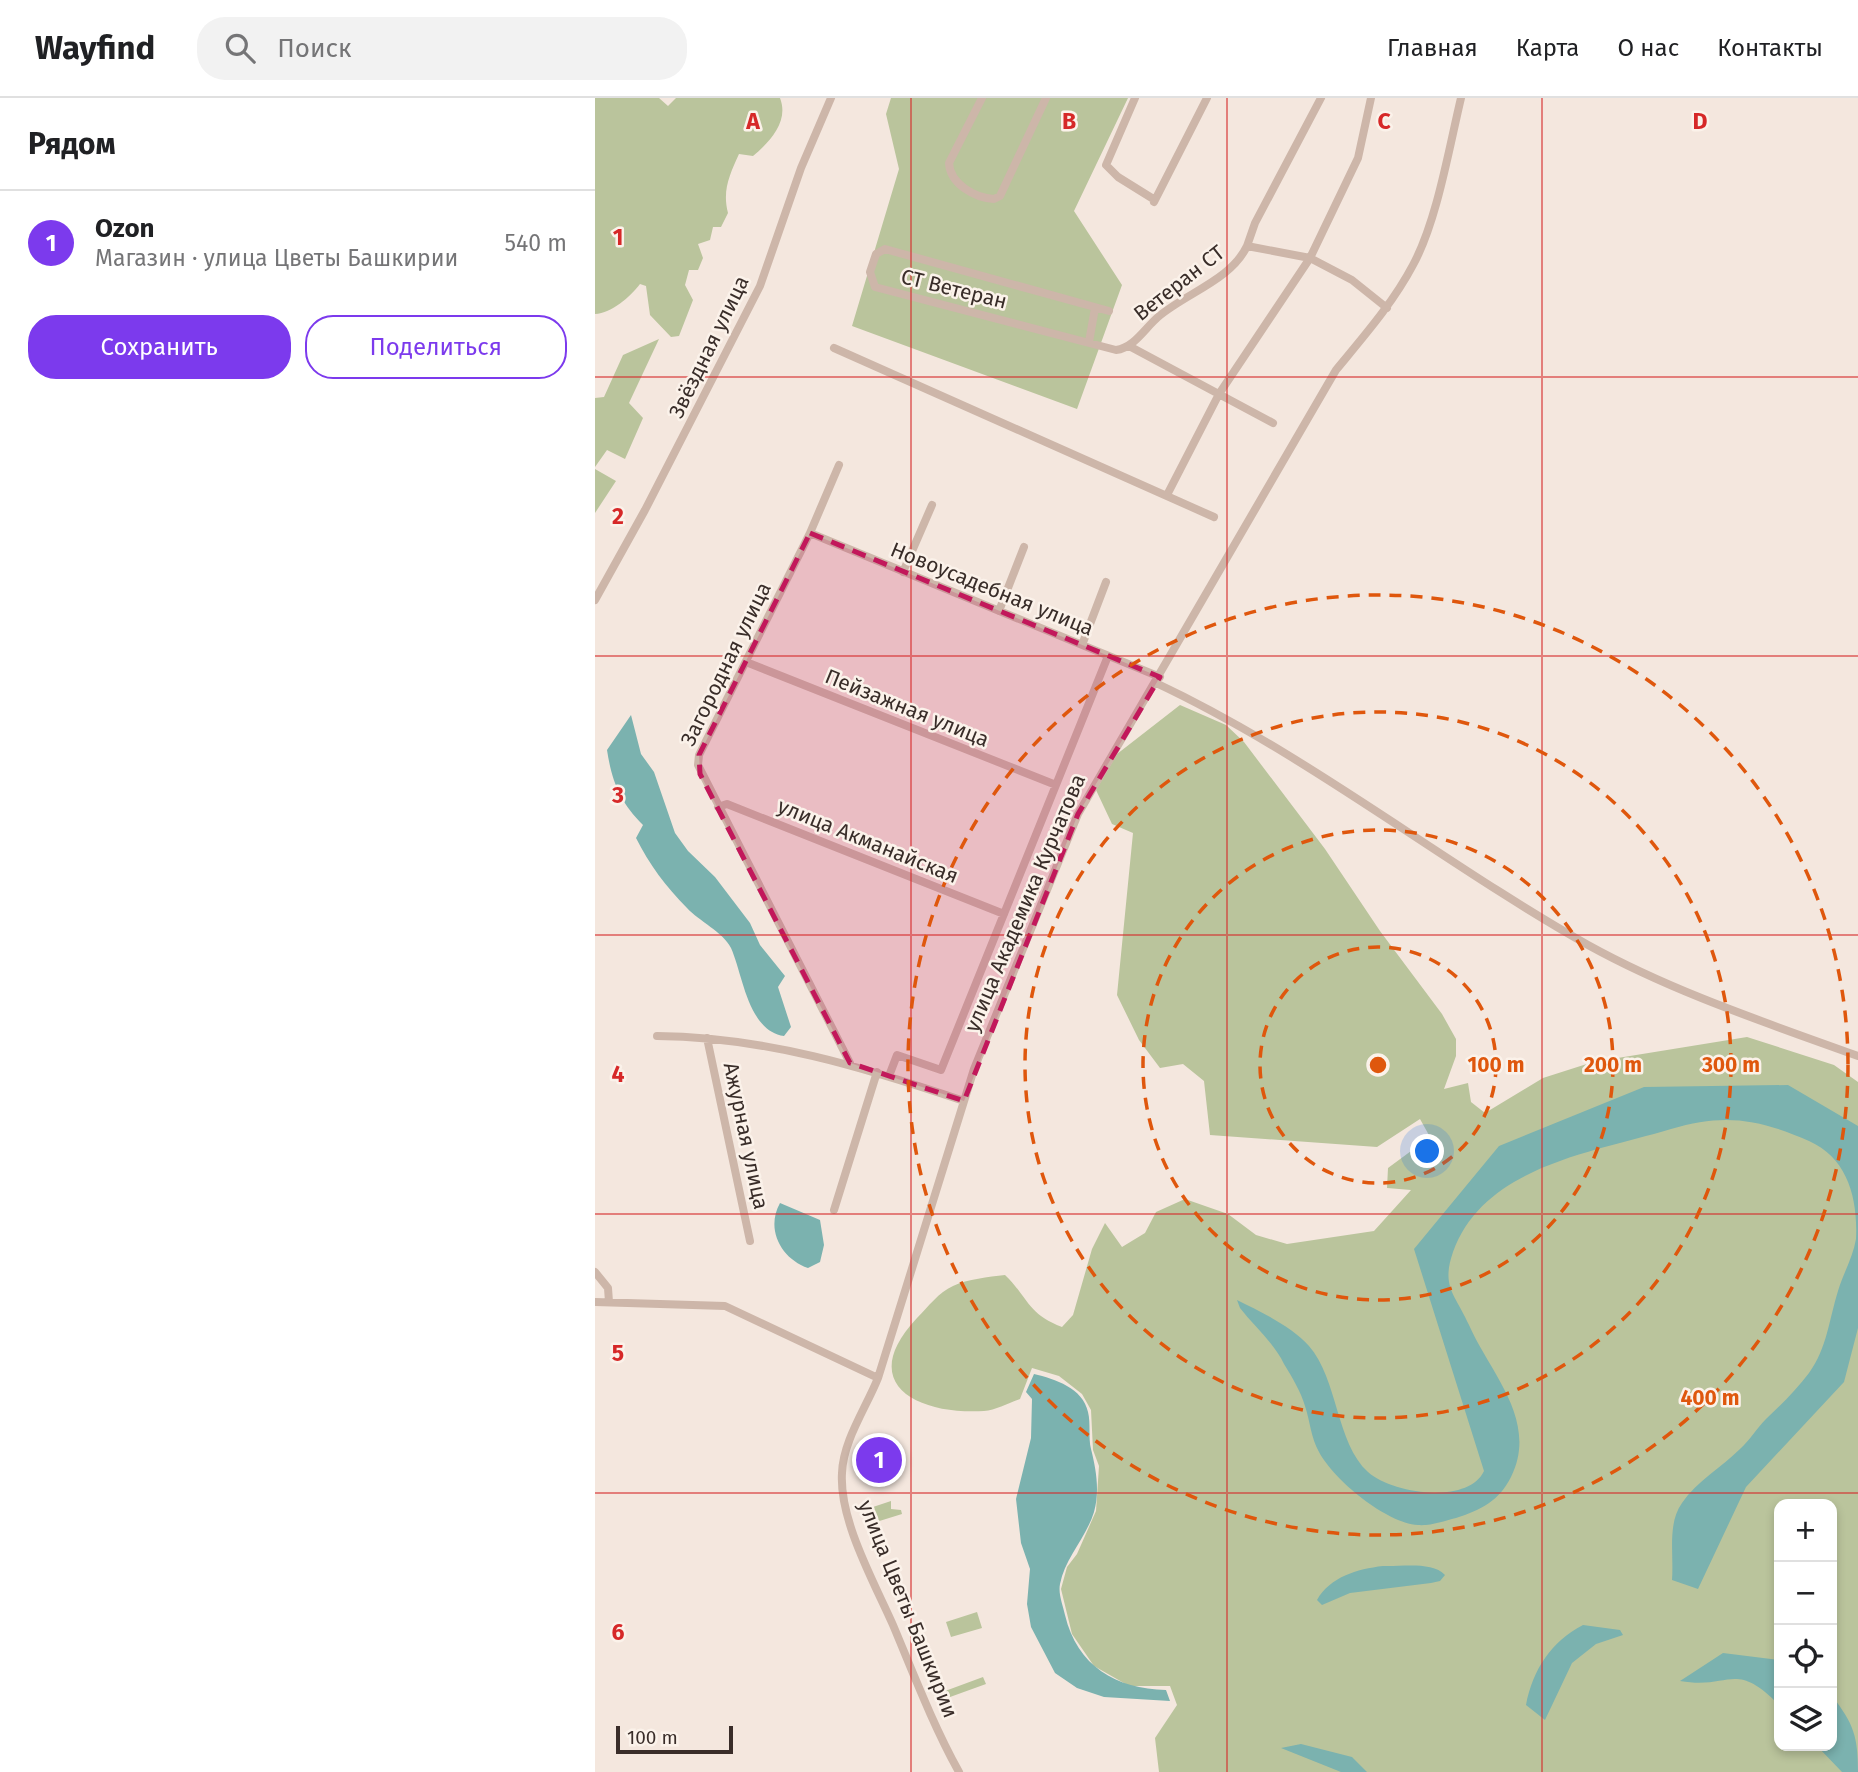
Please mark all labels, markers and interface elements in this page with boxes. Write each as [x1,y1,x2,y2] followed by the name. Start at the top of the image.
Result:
[197,17,687,80] search box
[35,28,155,68] text: Wayfind
[221,29,259,67] icon: search
[277,33,352,64] text: Поиск
[1387,34,1478,62] text: Главная
[1516,34,1579,62] text: Карта
[1617,34,1679,62] text: О нас
[1717,34,1823,62] text: Контакты
[745,107,760,135] text: A
[1062,107,1076,135] text: B
[1377,107,1391,135] text: C
[1693,107,1708,135] text: D
[28,126,116,162] text: Рядом
[95,213,155,244] text: Ozon
[613,223,623,251] text: 1
[46,229,56,257] text: 1
[505,229,567,257] text: 540 m
[1128,239,1230,327] street label: Ветеран СТ
[95,244,458,272] text: Магазин · улица Цветы Башкирии
[898,263,1010,315] street label: СТ Ветеран
[663,272,755,422] street label: Звёздная улица
[28,315,291,379] button: Сохранить
[305,315,567,379] button: Поделиться
[612,502,624,530] text: 2
[887,536,1097,642] street label: Новоусадебная улица
[675,578,777,750] street label: Загородная улица
[821,663,993,753] street label: Пейзажная улица
[959,770,1091,1036] street label: улица Академика Курчатова
[611,781,624,809] text: 3
[774,793,962,889] street label: улица Акманайская
[1467,1052,1525,1078] text: 100 m
[1584,1052,1642,1078] text: 200 m
[1701,1052,1760,1078] text: 300 m
[1366,1053,1390,1077] centre of rings
[612,1060,625,1088] text: 4
[718,1060,774,1212] street label: Ажурная улица
[1410,1134,1444,1168] your location
[612,1339,624,1367] text: 5
[1680,1385,1740,1411] text: 400 m
[856,1434,902,1486] pin: 1
[852,1496,964,1722] street label: улица Цветы Башкирии
[1774,1499,1837,1751] map controls
[1774,1499,1837,1562] button: +
[1774,1562,1837,1625] button: −
[612,1618,625,1646] text: 6
[1774,1625,1837,1688] button: locate
[1774,1688,1837,1751] button: layers
[616,1723,733,1755] scale bar
[627,1726,678,1749] text: 100 m

